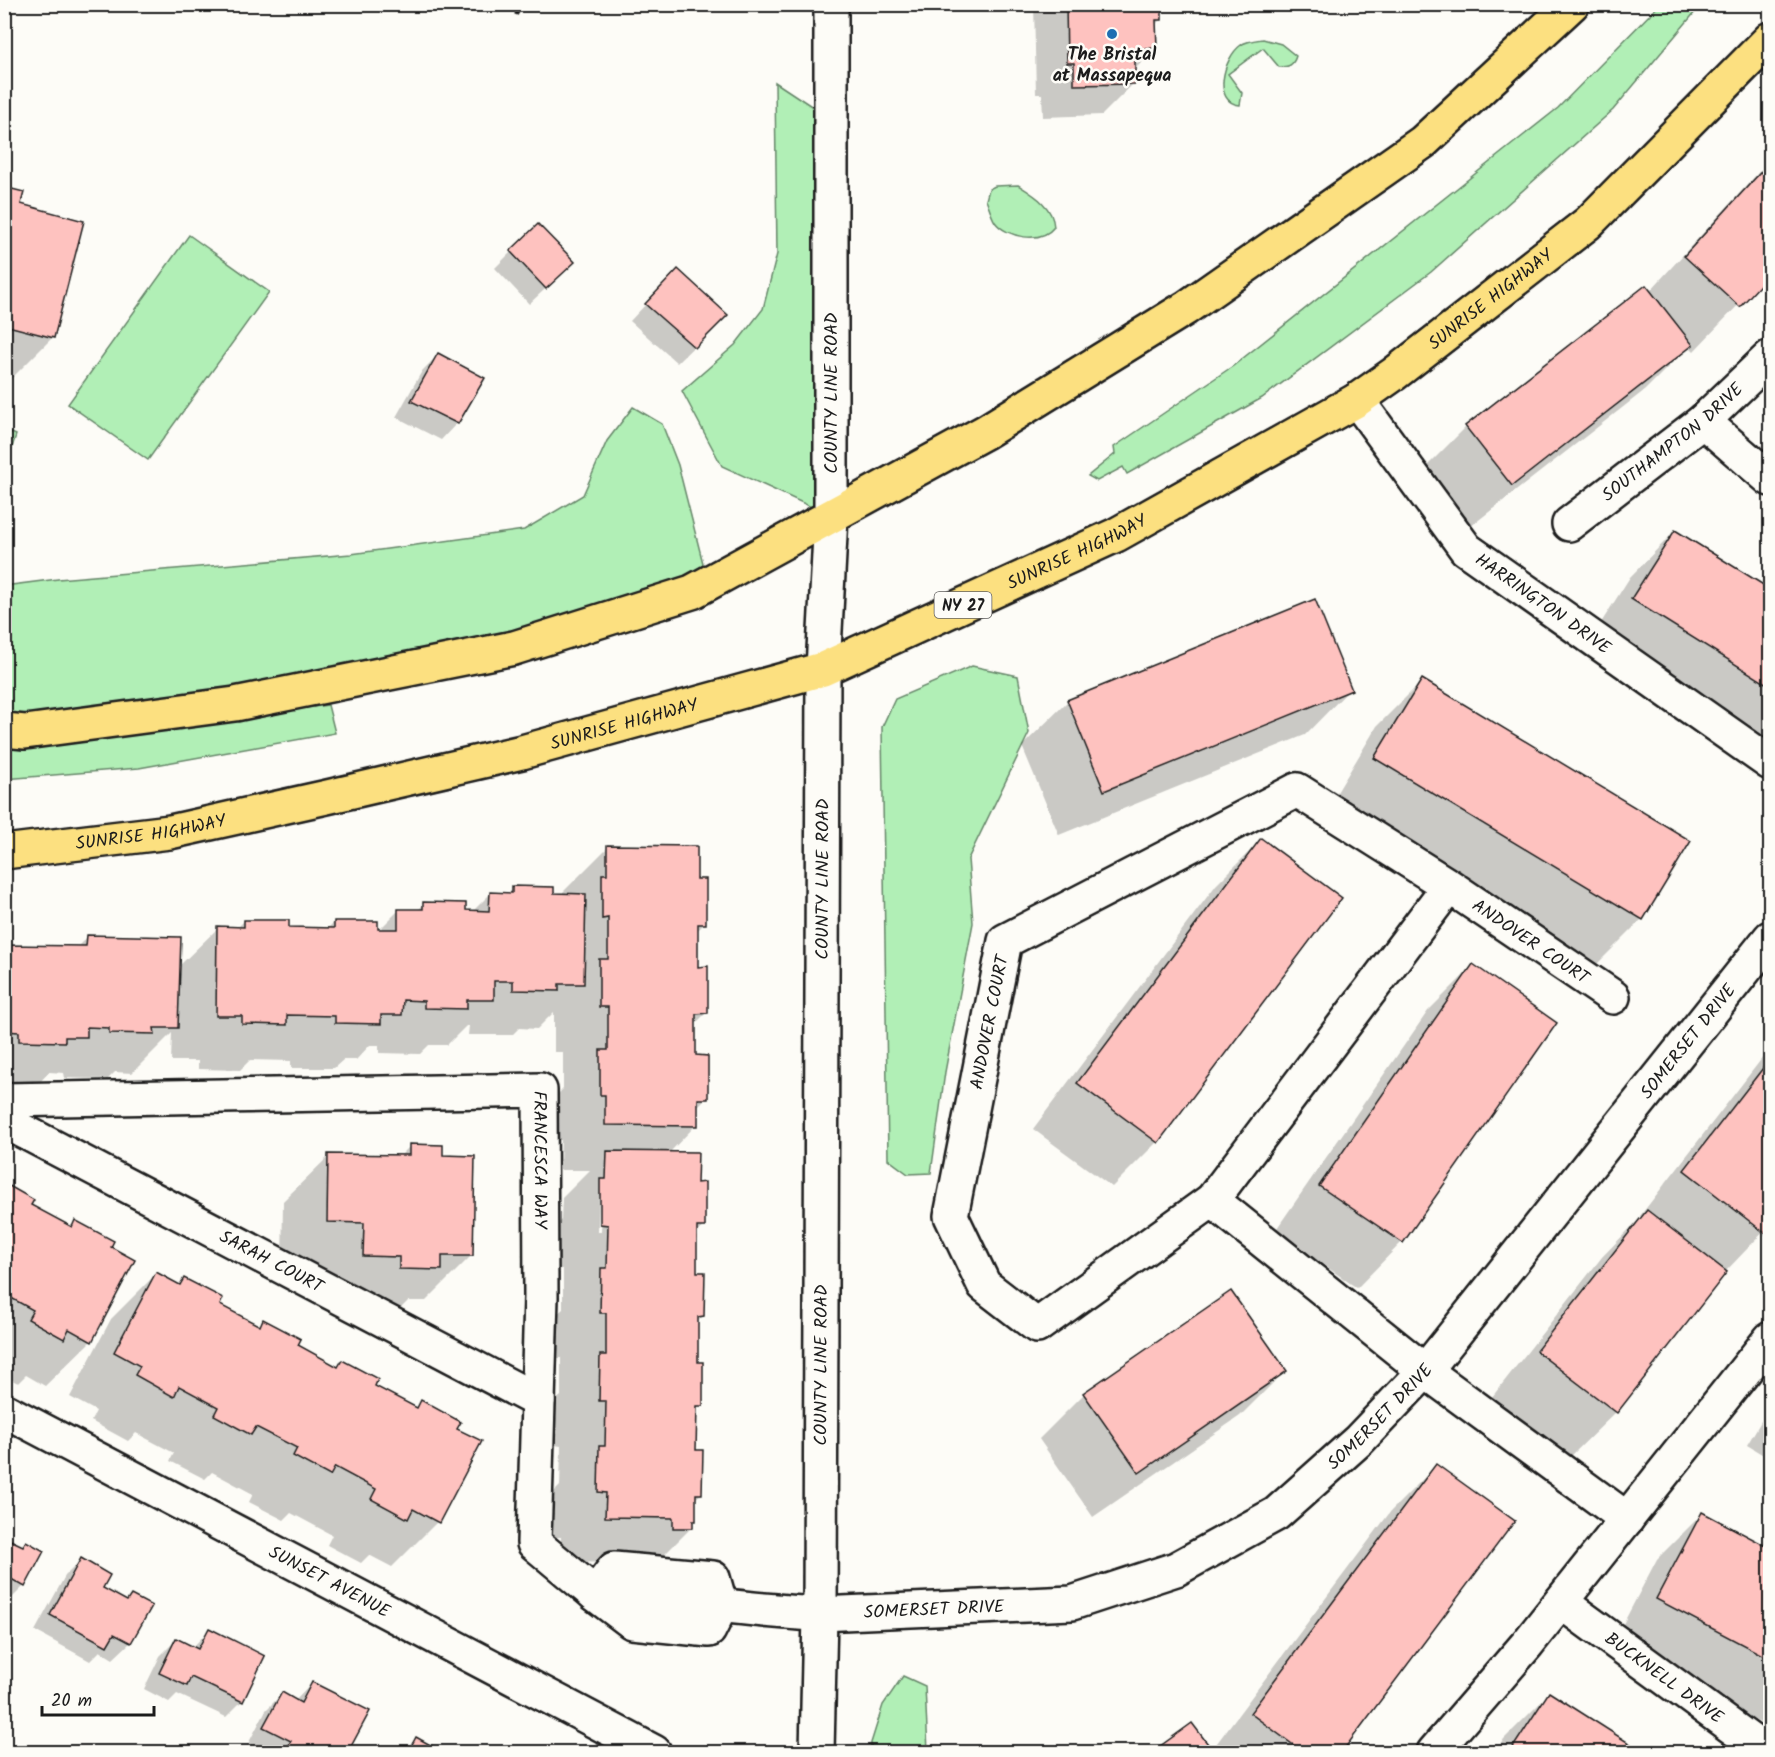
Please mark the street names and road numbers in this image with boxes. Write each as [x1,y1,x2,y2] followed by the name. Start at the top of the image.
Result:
[1422,242,1561,358] street label: SUNRISE HIGHWAY
[818,312,847,474] street label: COUNTY LINE ROAD
[1596,376,1751,510] street label: SOUTHAMPTON DRIVE
[1003,507,1154,599] street label: SUNRISE HIGHWAY
[1468,546,1617,663] street label: HARRINGTON DRIVE
[934,592,992,618] road number: NY 27
[547,691,702,760] street label: SUNRISE HIGHWAY
[809,798,839,960] street label: COUNTY LINE ROAD
[74,807,230,859] street label: SUNRISE HIGHWAY
[1465,892,1596,994] street label: ANDOVER COURT
[963,951,1018,1092] street label: ANDOVER COURT
[1634,978,1744,1106] street label: SOMERSET DRIVE
[524,1091,554,1230] street label: FRANCESCA WAY
[214,1223,329,1303] street label: SARAH COURT
[808,1284,837,1446] street label: COUNTY LINE ROAD
[1321,1358,1441,1478] street label: SOMERSET DRIVE
[263,1539,395,1627] street label: SUNSET AVENUE
[863,1593,1005,1628] street label: SOMERSET DRIVE
[1598,1625,1729,1732] street label: BUCKNELL DRIVE

